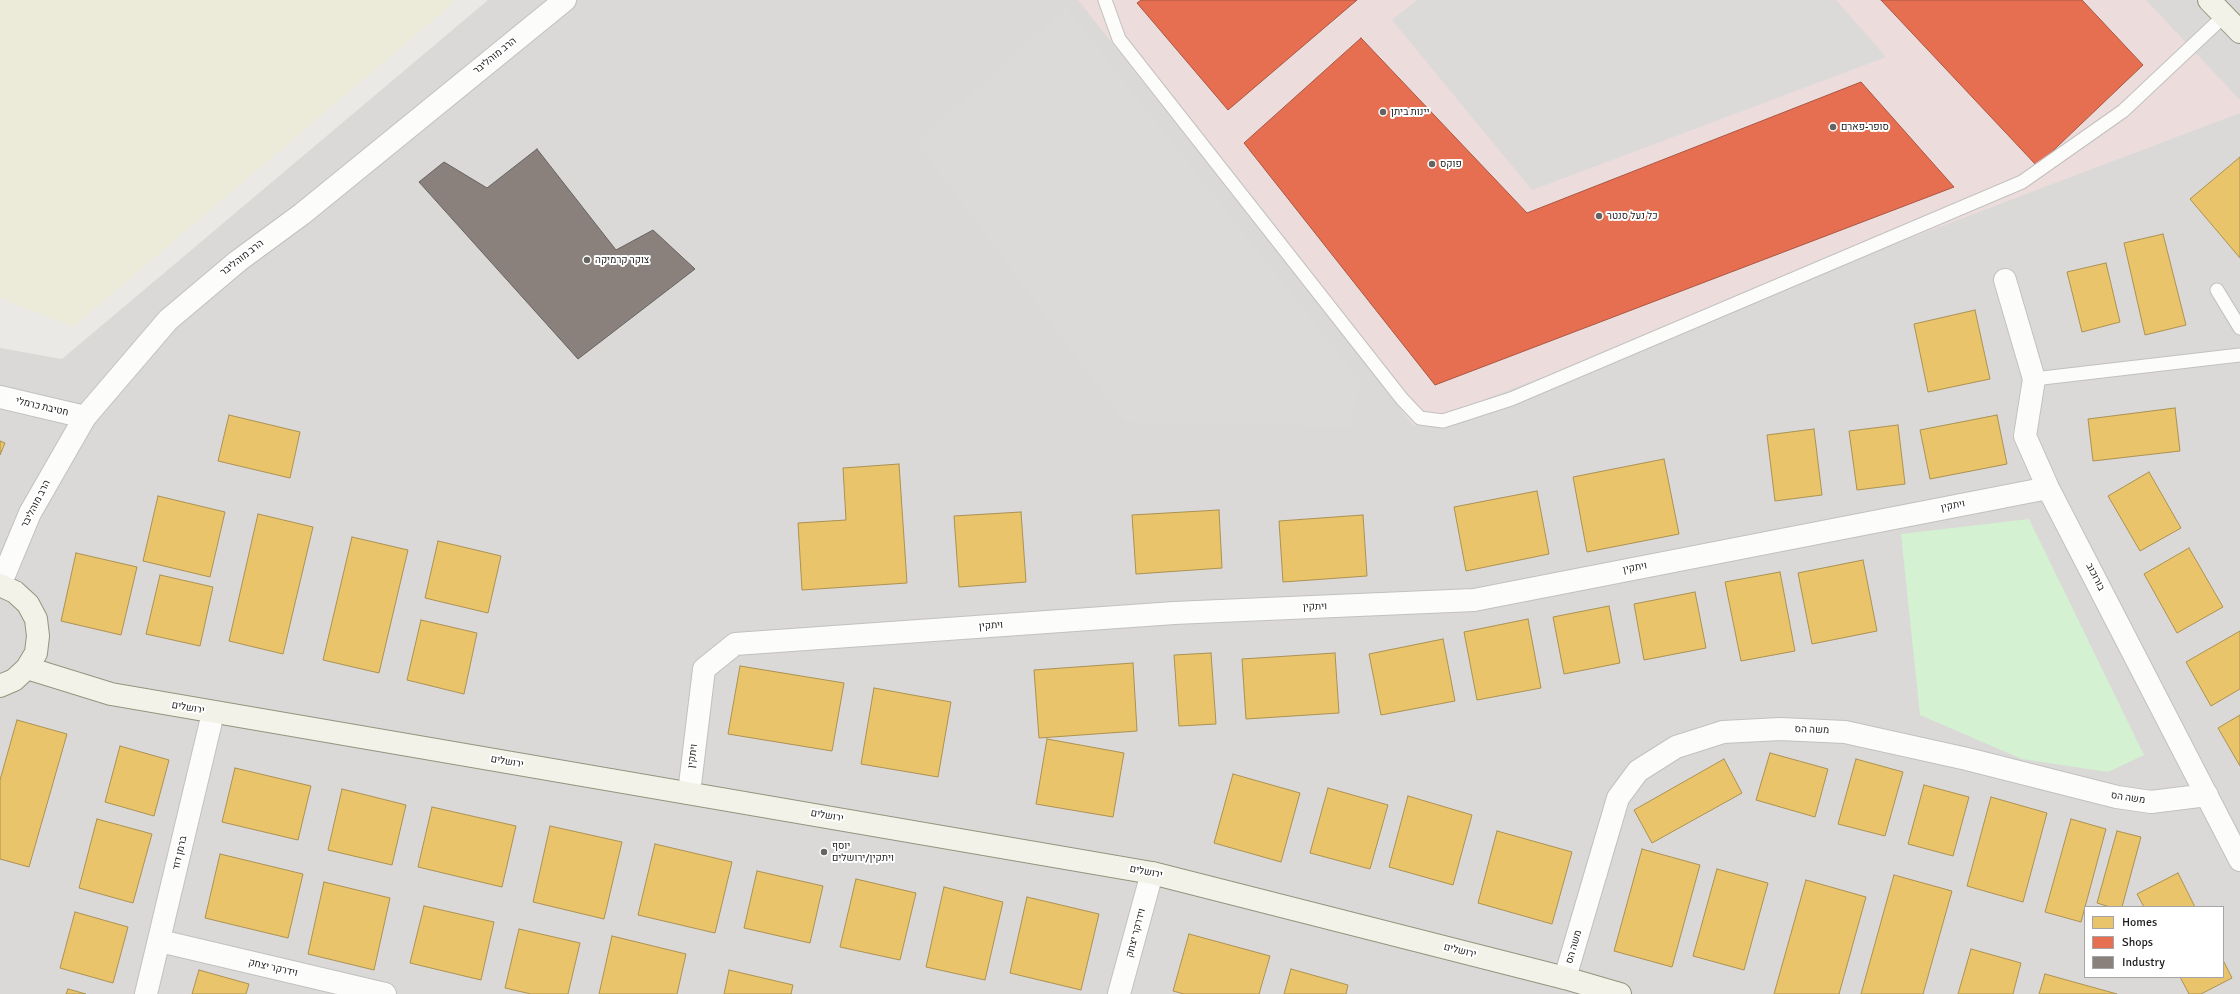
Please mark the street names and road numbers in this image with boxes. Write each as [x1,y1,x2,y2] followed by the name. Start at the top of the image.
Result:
[471,35,519,77] street label: הרב מוהליבר
[218,237,266,279] street label: הרב מוהליבר
[14,395,70,419] street label: חטיבת כרמלי
[19,478,53,530] street label: הרב מוהליבר
[1940,498,1966,514] street label: ויתקין
[1622,560,1648,576] street label: ויתקין
[2083,561,2107,593] street label: בורוכוב
[1303,601,1327,613] street label: ויתקין
[978,619,1004,633] street label: ויתקין
[171,699,205,717] street label: ירושלים
[1794,723,1830,737] street label: משה הס
[686,743,700,769] street label: ויתקין
[490,753,524,771] street label: ירושלים
[2110,789,2146,807] street label: משה הס
[810,807,844,825] street label: ירושלים
[170,835,190,871] street label: ברמן דוד
[1129,863,1163,881] street label: ירושלים
[1124,907,1148,959] street label: וידרקר יצחק
[1563,929,1585,965] street label: משה הס
[1442,941,1478,961] street label: ירושלים
[247,957,299,979] street label: וידרקר יצחק

